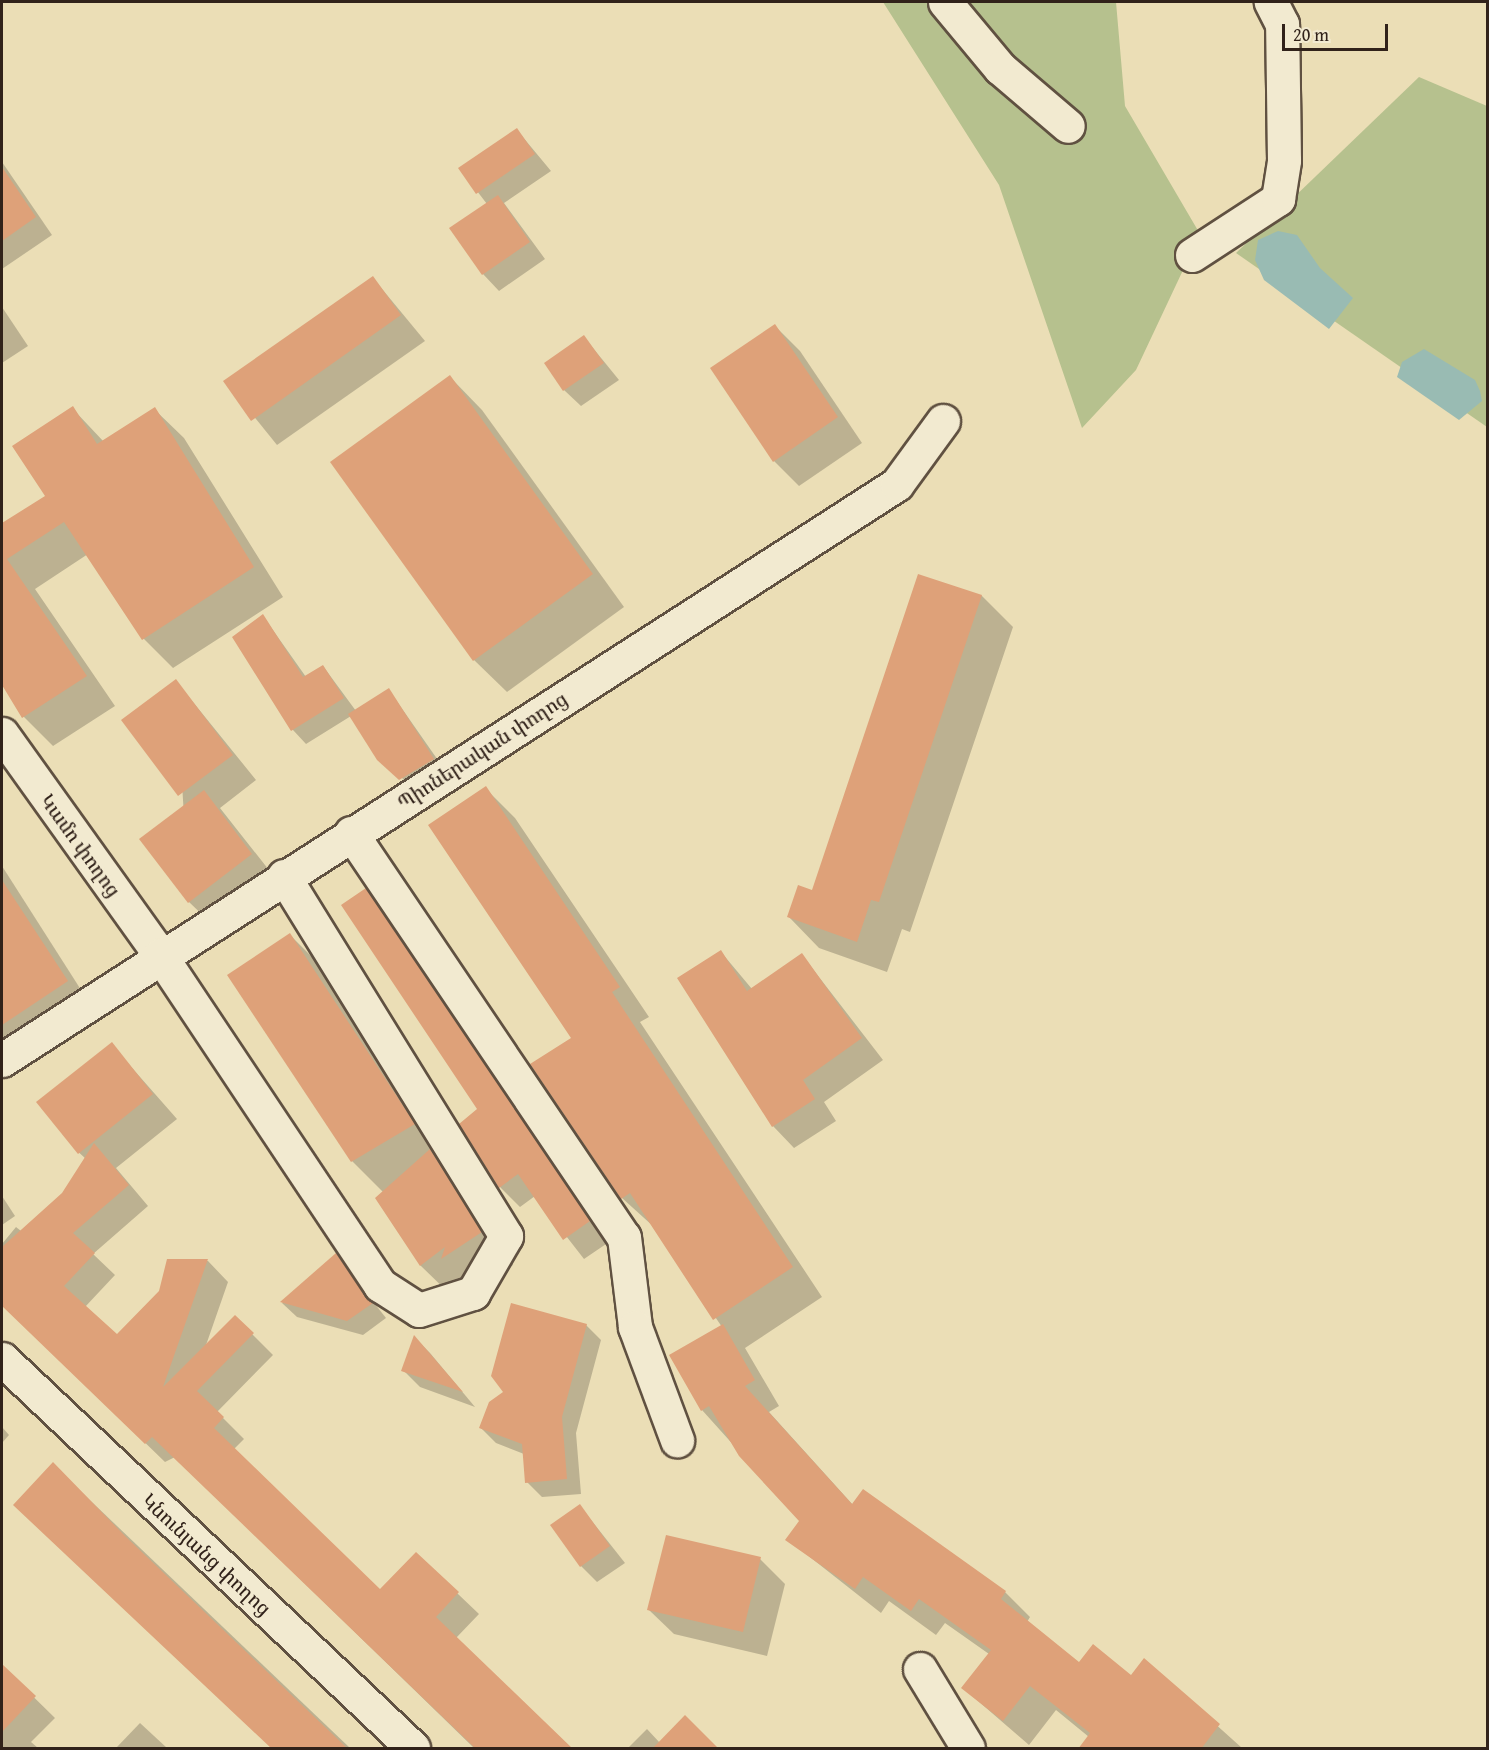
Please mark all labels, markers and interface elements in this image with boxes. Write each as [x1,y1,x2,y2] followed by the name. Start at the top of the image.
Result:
[1285,12,1392,50] scale bar
[1293,21,1329,48] text: 20 m
[393,686,571,814] street label: Պիոներական փողոց
[36,789,126,901] street label: Կամո փողոց
[137,1488,277,1620] street label: Կնունյանց փողոց

